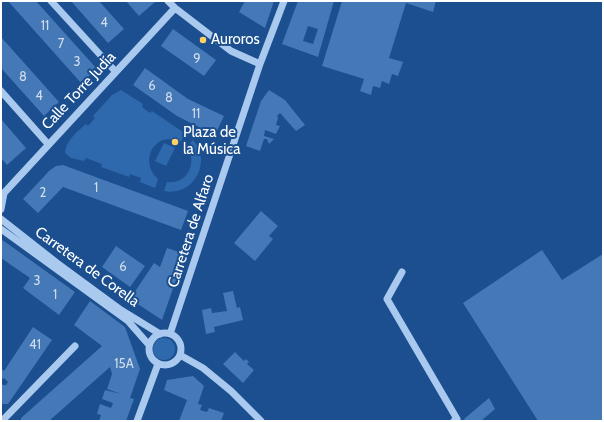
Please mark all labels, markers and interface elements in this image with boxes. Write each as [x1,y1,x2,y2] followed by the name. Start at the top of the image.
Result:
[100,15,108,31] house number: 4
[41,18,49,34] house number: 11
[211,31,260,49] place label: Auroros
[198,35,208,45] marker: Auroros
[58,36,64,52] house number: 7
[38,48,120,134] street label: Calle Torre Judía
[193,51,201,67] house number: 9
[73,54,81,70] house number: 3
[19,69,27,85] house number: 8
[148,78,156,94] house number: 6
[35,88,43,104] house number: 4
[165,90,173,106] house number: 8
[192,106,200,122] house number: 11
[183,124,240,159] place label: Plaza de la Música
[170,137,180,147] marker: Plaza de la Música
[164,172,218,290] street label: Carretera de Alfaro
[94,180,98,196] house number: 1
[40,185,46,201] house number: 2
[31,223,143,311] street label: Carretera de Corella
[119,259,127,275] house number: 6
[33,273,41,289] house number: 3
[53,287,57,303] house number: 1
[29,337,41,353] house number: 41
[114,356,134,372] house number: 15A

